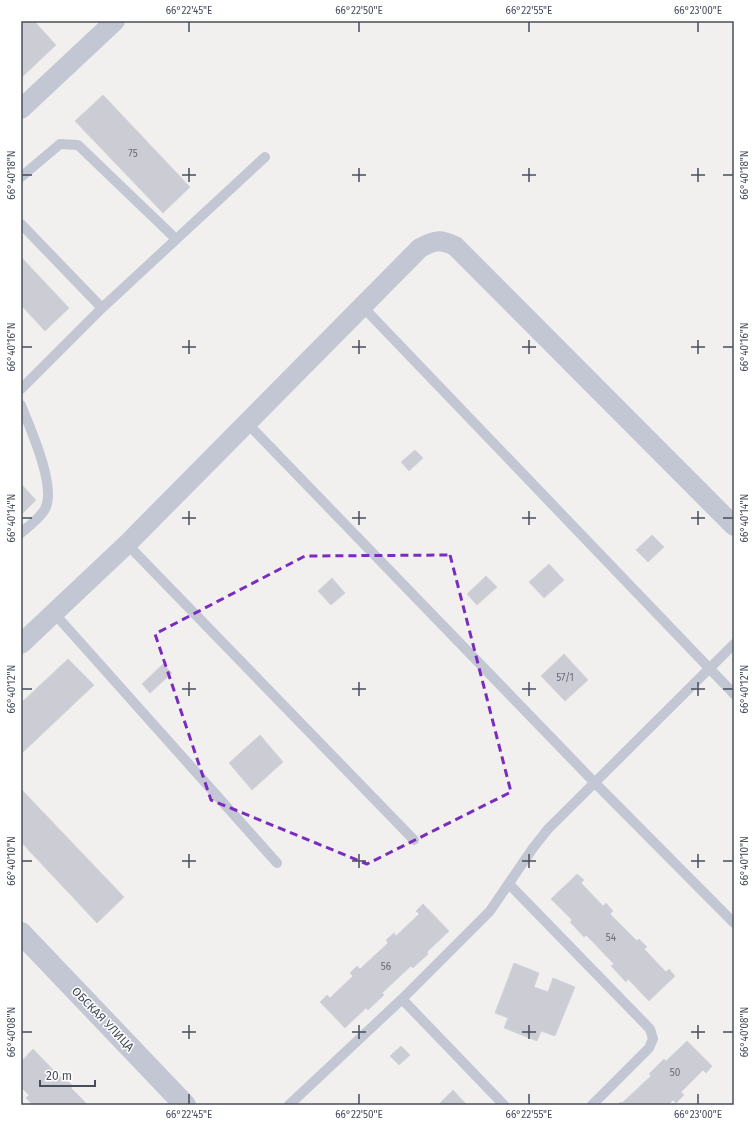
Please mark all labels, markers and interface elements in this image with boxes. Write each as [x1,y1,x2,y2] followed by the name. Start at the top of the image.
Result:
[166,5,212,17] text: 66°22'45"E
[335,5,383,17] text: 66°22'50"E
[506,5,552,17] text: 66°22'55"E
[674,5,722,17] text: 66°23'00"E
[128,148,138,160] house number: 75
[6,150,18,200] text: 66°40'18"N
[739,150,751,200] text: 66°40'18"N
[6,322,18,372] text: 66°40'16"N
[739,322,751,372] text: 66°40'16"N
[6,494,18,542] text: 66°40'14"N
[739,494,751,542] text: 66°40'14"N
[6,665,18,713] text: 66°40'12"N
[739,665,751,713] text: 66°40'12"N
[556,672,574,684] house number: 57/1
[6,836,18,886] text: 66°40'10"N
[739,836,751,886] text: 66°40'10"N
[606,932,617,944] house number: 54
[381,961,391,973] house number: 56
[69,984,137,1054] street label: ОБСКАЯ УЛИЦА
[6,1007,18,1057] text: 66°40'08"N
[739,1007,751,1057] text: 66°40'08"N
[40,1062,95,1088] scale bar
[670,1067,681,1079] house number: 50
[46,1069,72,1083] text: 20 m
[166,1109,212,1121] text: 66°22'45"E
[335,1109,383,1121] text: 66°22'50"E
[506,1109,552,1121] text: 66°22'55"E
[674,1109,722,1121] text: 66°23'00"E

